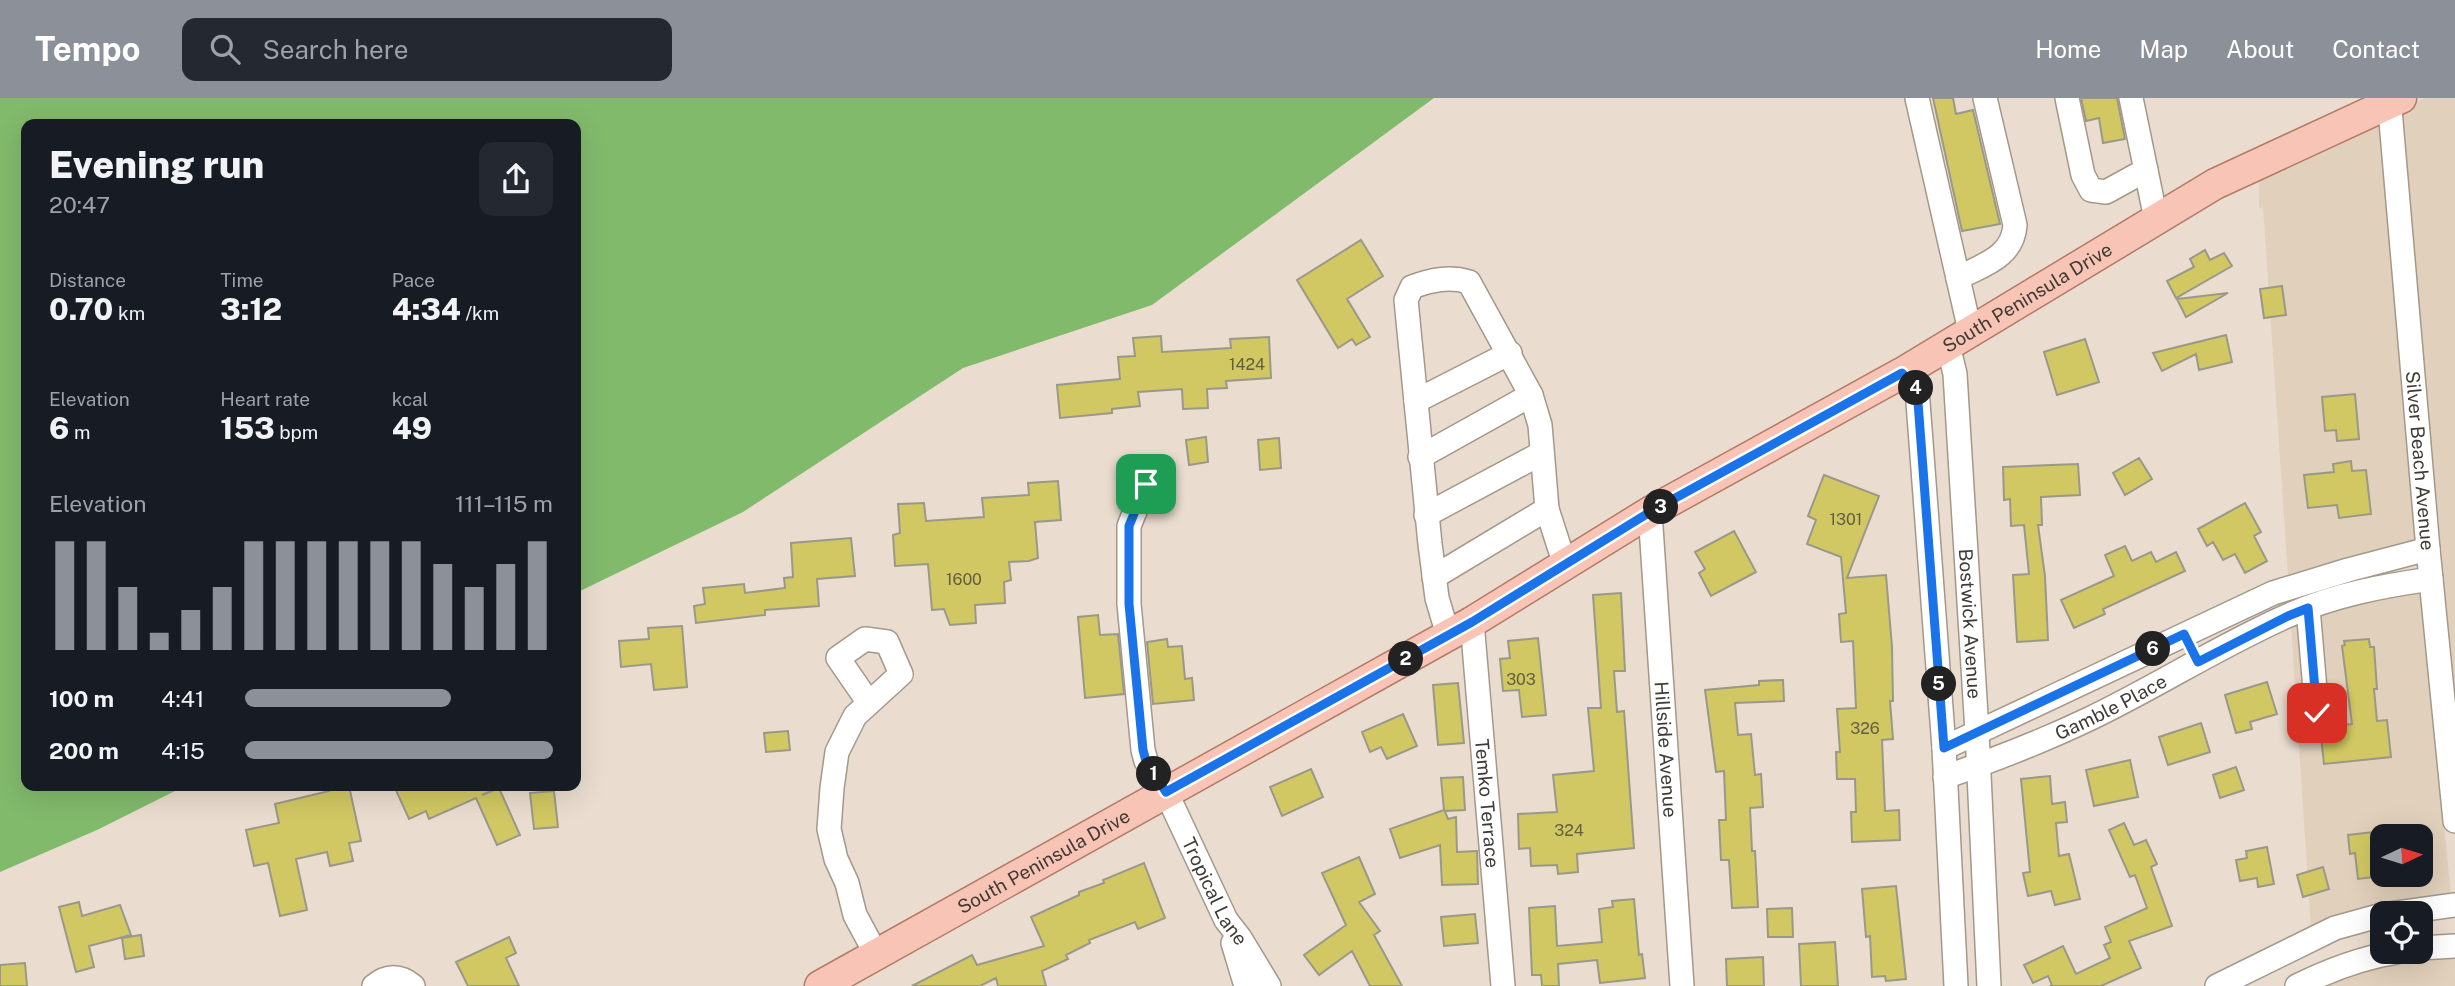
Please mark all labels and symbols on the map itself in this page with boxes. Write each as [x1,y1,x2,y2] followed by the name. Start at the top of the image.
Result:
[1938,238,2116,357] street label: South Peninsula Drive
[1229,355,1265,374] house number: 1424
[1898,370,1934,406] pin: 4
[2402,370,2439,551] street label: Silver Beach Avenue
[1116,454,1176,514] pin
[1644,490,1678,524] pin: 3
[1830,510,1862,529] house number: 1301
[1955,548,1986,700] street label: Bostwick Avenue
[946,570,982,589] house number: 1600
[2136,632,2170,666] pin: 6
[1388,642,1424,676] pin: 2
[1922,666,1956,702] pin: 5
[1506,670,1536,689] house number: 303
[2052,670,2170,744] street label: Gamble Place
[1650,681,1682,818] street label: Hillside Avenue
[2287,683,2347,743] pin
[1850,719,1880,738] house number: 326
[1471,738,1504,869] street label: Temko Terrace
[1136,756,1172,792] pin: 1
[953,804,1134,918] street label: South Peninsula Drive
[1554,821,1584,840] house number: 324
[2370,824,2432,887] north arrow
[1178,834,1252,949] street label: Tropical Lane

